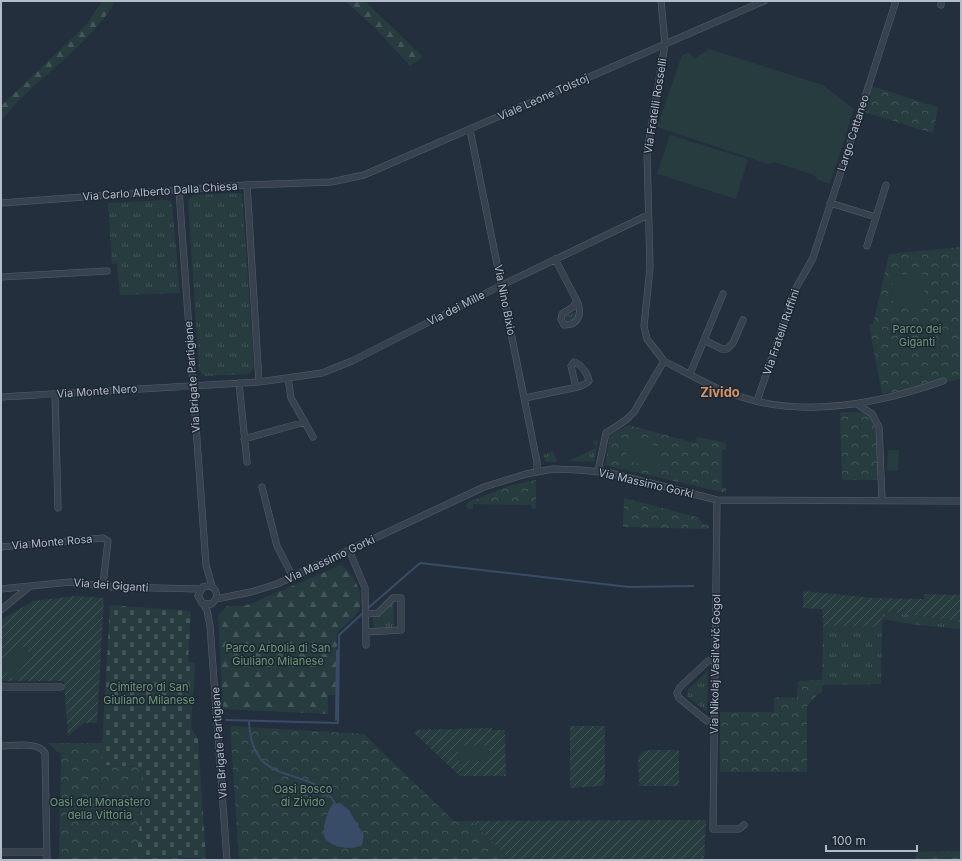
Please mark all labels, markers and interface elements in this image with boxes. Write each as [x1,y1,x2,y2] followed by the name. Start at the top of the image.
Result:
[641,57,669,155] street label: Via Fratelli Rosselli
[495,71,591,123] street label: Viale Leone Tolstoj
[834,93,872,173] street label: Largo Cattaneo
[82,179,238,203] street label: Via Carlo Alberto Dalla Chiesa
[491,263,519,337] street label: Via Nino Bixio
[760,287,802,377] street label: Via Fratelli Ruffini
[425,288,487,328] street label: Via dei Mille
[181,321,203,433] street label: Via Brigate Partigiane
[893,322,941,349] park label: Parco dei Giganti
[56,381,138,401] street label: Via Monte Nero
[700,384,740,400] district label: Zivido
[597,465,695,501] street label: Via Massimo Gorki
[11,531,93,553] street label: Via Monte Rosa
[283,532,377,586] street label: Via Massimo Gorki
[73,575,149,595] street label: Via dei Giganti
[707,594,723,734] street label: Via Nikolaj Vasil'evič Gogol
[225,641,331,668] park label: Parco Arbolia di San Giuliano Milanese
[103,680,195,707] park label: Cimitero di San Giuliano Milanese
[208,687,230,799] street label: Via Brigate Partigiane
[274,782,333,809] park label: Oasi Bosco di Zivido
[50,795,151,822] park label: Oasi del Monastero della Vittoria
[826,827,917,853] scale bar
[832,833,866,848] text: 100 m

